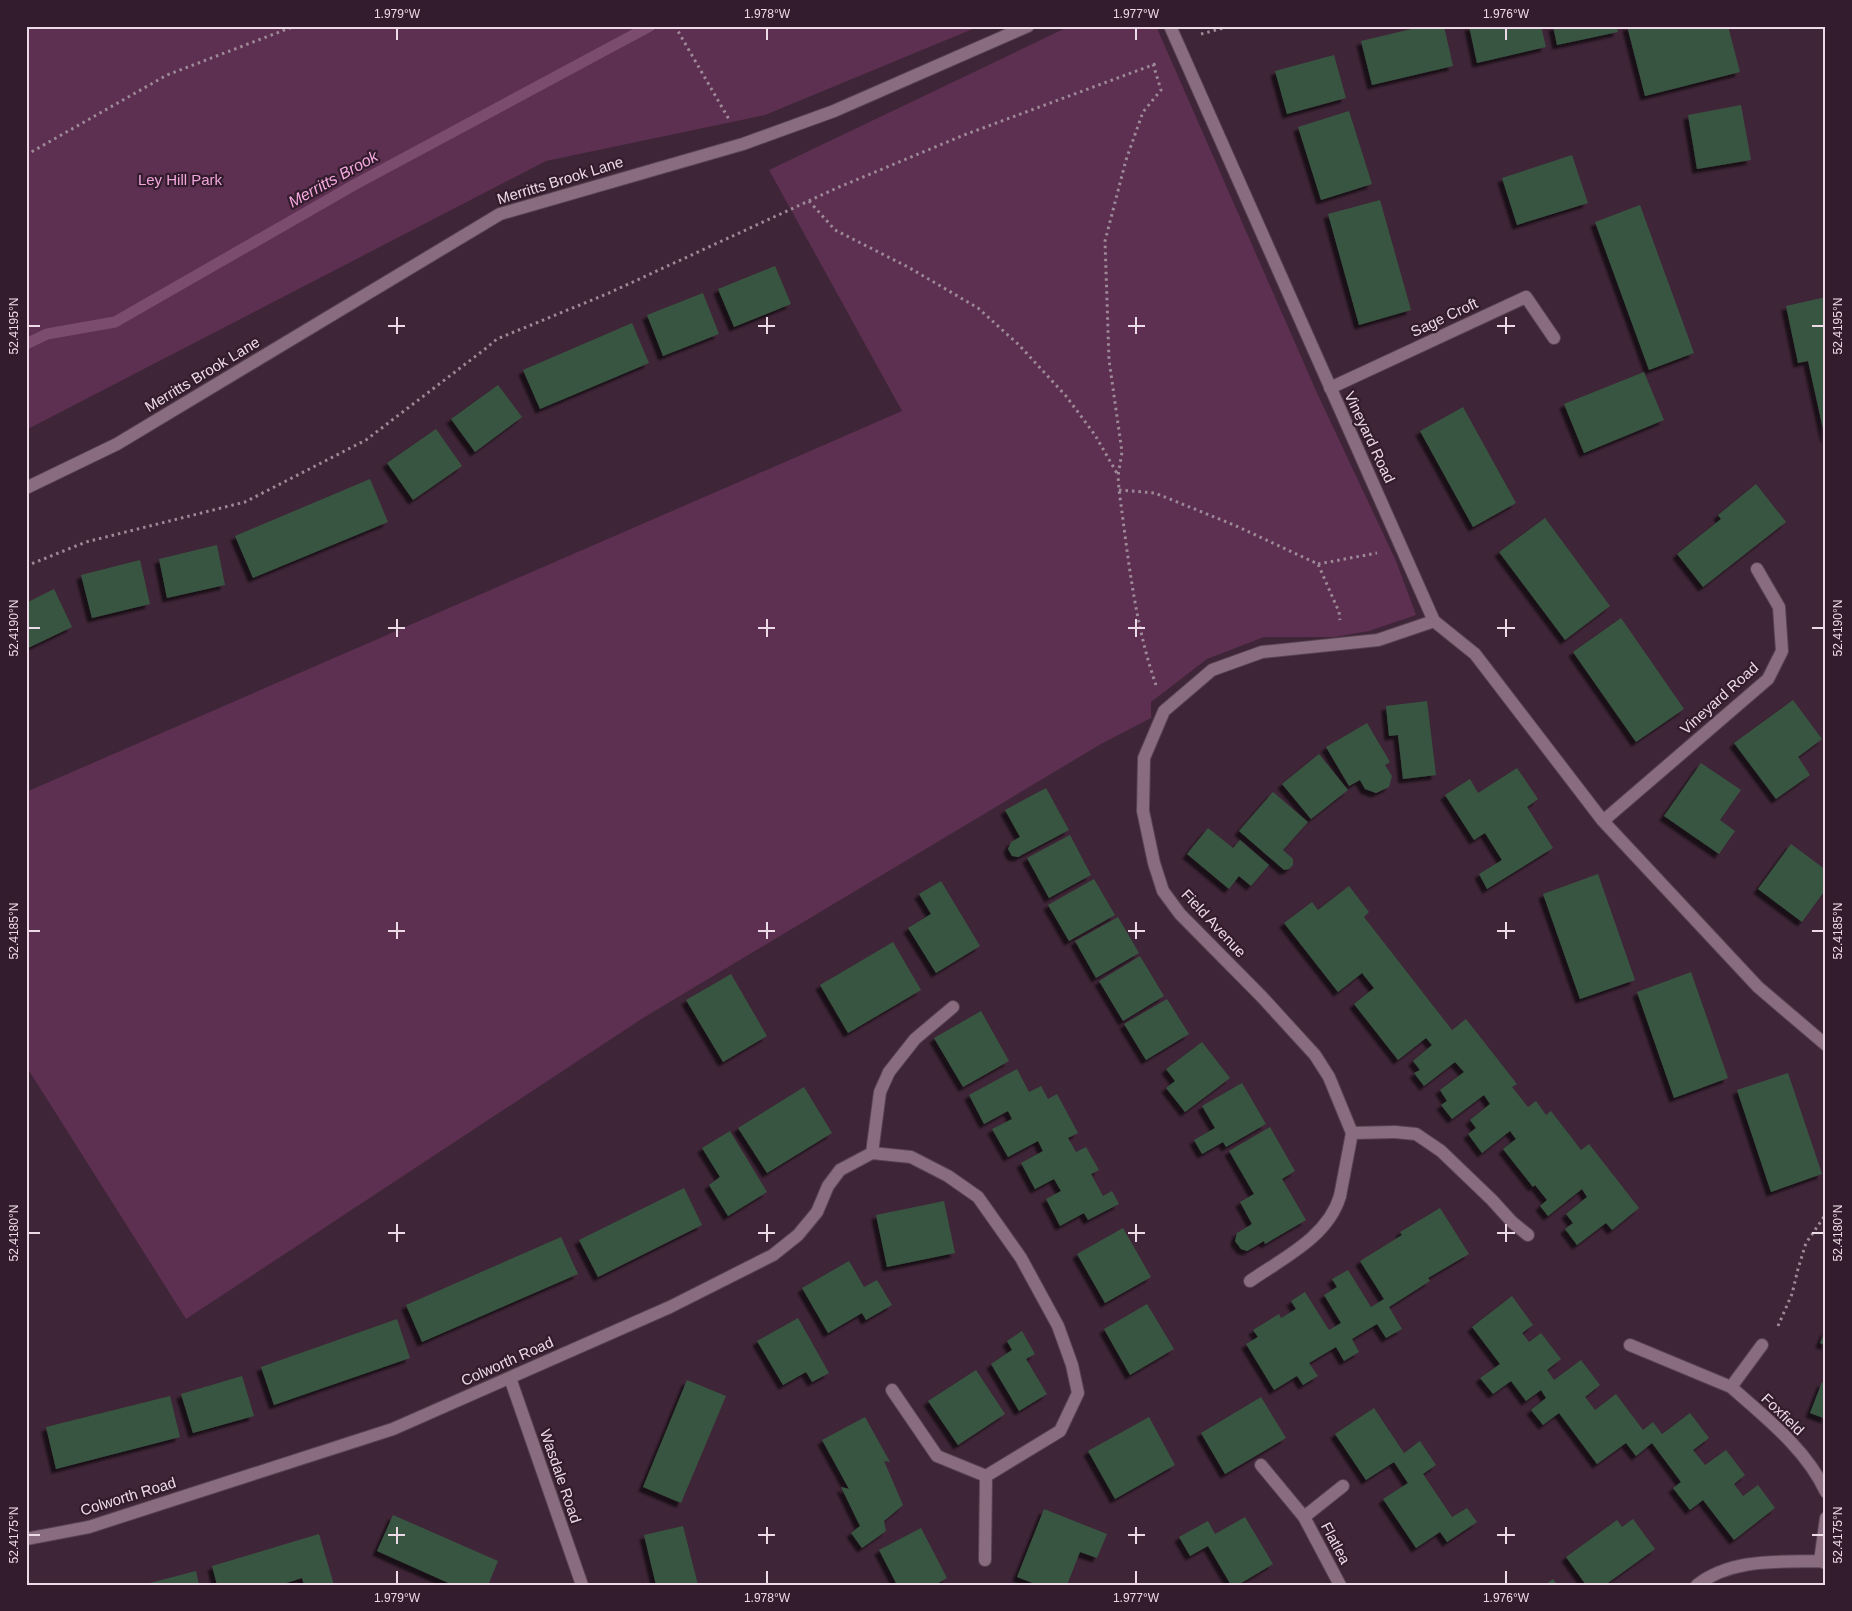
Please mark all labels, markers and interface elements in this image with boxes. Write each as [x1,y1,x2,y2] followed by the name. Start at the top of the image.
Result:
[374,7,421,21] text: 1.979°W
[744,7,791,21] text: 1.978°W
[1113,7,1160,21] text: 1.977°W
[1483,7,1530,21] text: 1.976°W
[285,147,382,211] water label: Merritts Brook
[495,153,625,207] street label: Merritts Brook Lane
[138,171,223,188] park label: Ley Hill Park
[1408,294,1481,340] street label: Sage Croft
[7,298,21,354] text: 52.4195°N
[1831,298,1845,354] text: 52.4195°N
[142,333,262,415] street label: Merritts Brook Lane
[1341,389,1399,485] street label: Vineyard Road
[7,600,21,656] text: 52.4190°N
[1831,600,1845,656] text: 52.4190°N
[1677,659,1761,737] street label: Vineyard Road
[1178,886,1250,960] street label: Field Avenue
[7,903,21,959] text: 52.4185°N
[1831,903,1845,959] text: 52.4185°N
[7,1205,21,1261] text: 52.4180°N
[1831,1205,1845,1261] text: 52.4180°N
[458,1333,556,1389] street label: Colworth Road
[1758,1390,1808,1438] street label: Foxfield
[537,1427,585,1525] street label: Wasdale Road
[78,1473,178,1519] street label: Colworth Road
[7,1507,21,1563] text: 52.4175°N
[1831,1507,1845,1563] text: 52.4175°N
[1318,1519,1354,1567] street label: Flatlea
[374,1591,421,1605] text: 1.979°W
[744,1591,791,1605] text: 1.978°W
[1113,1591,1160,1605] text: 1.977°W
[1483,1591,1530,1605] text: 1.976°W

